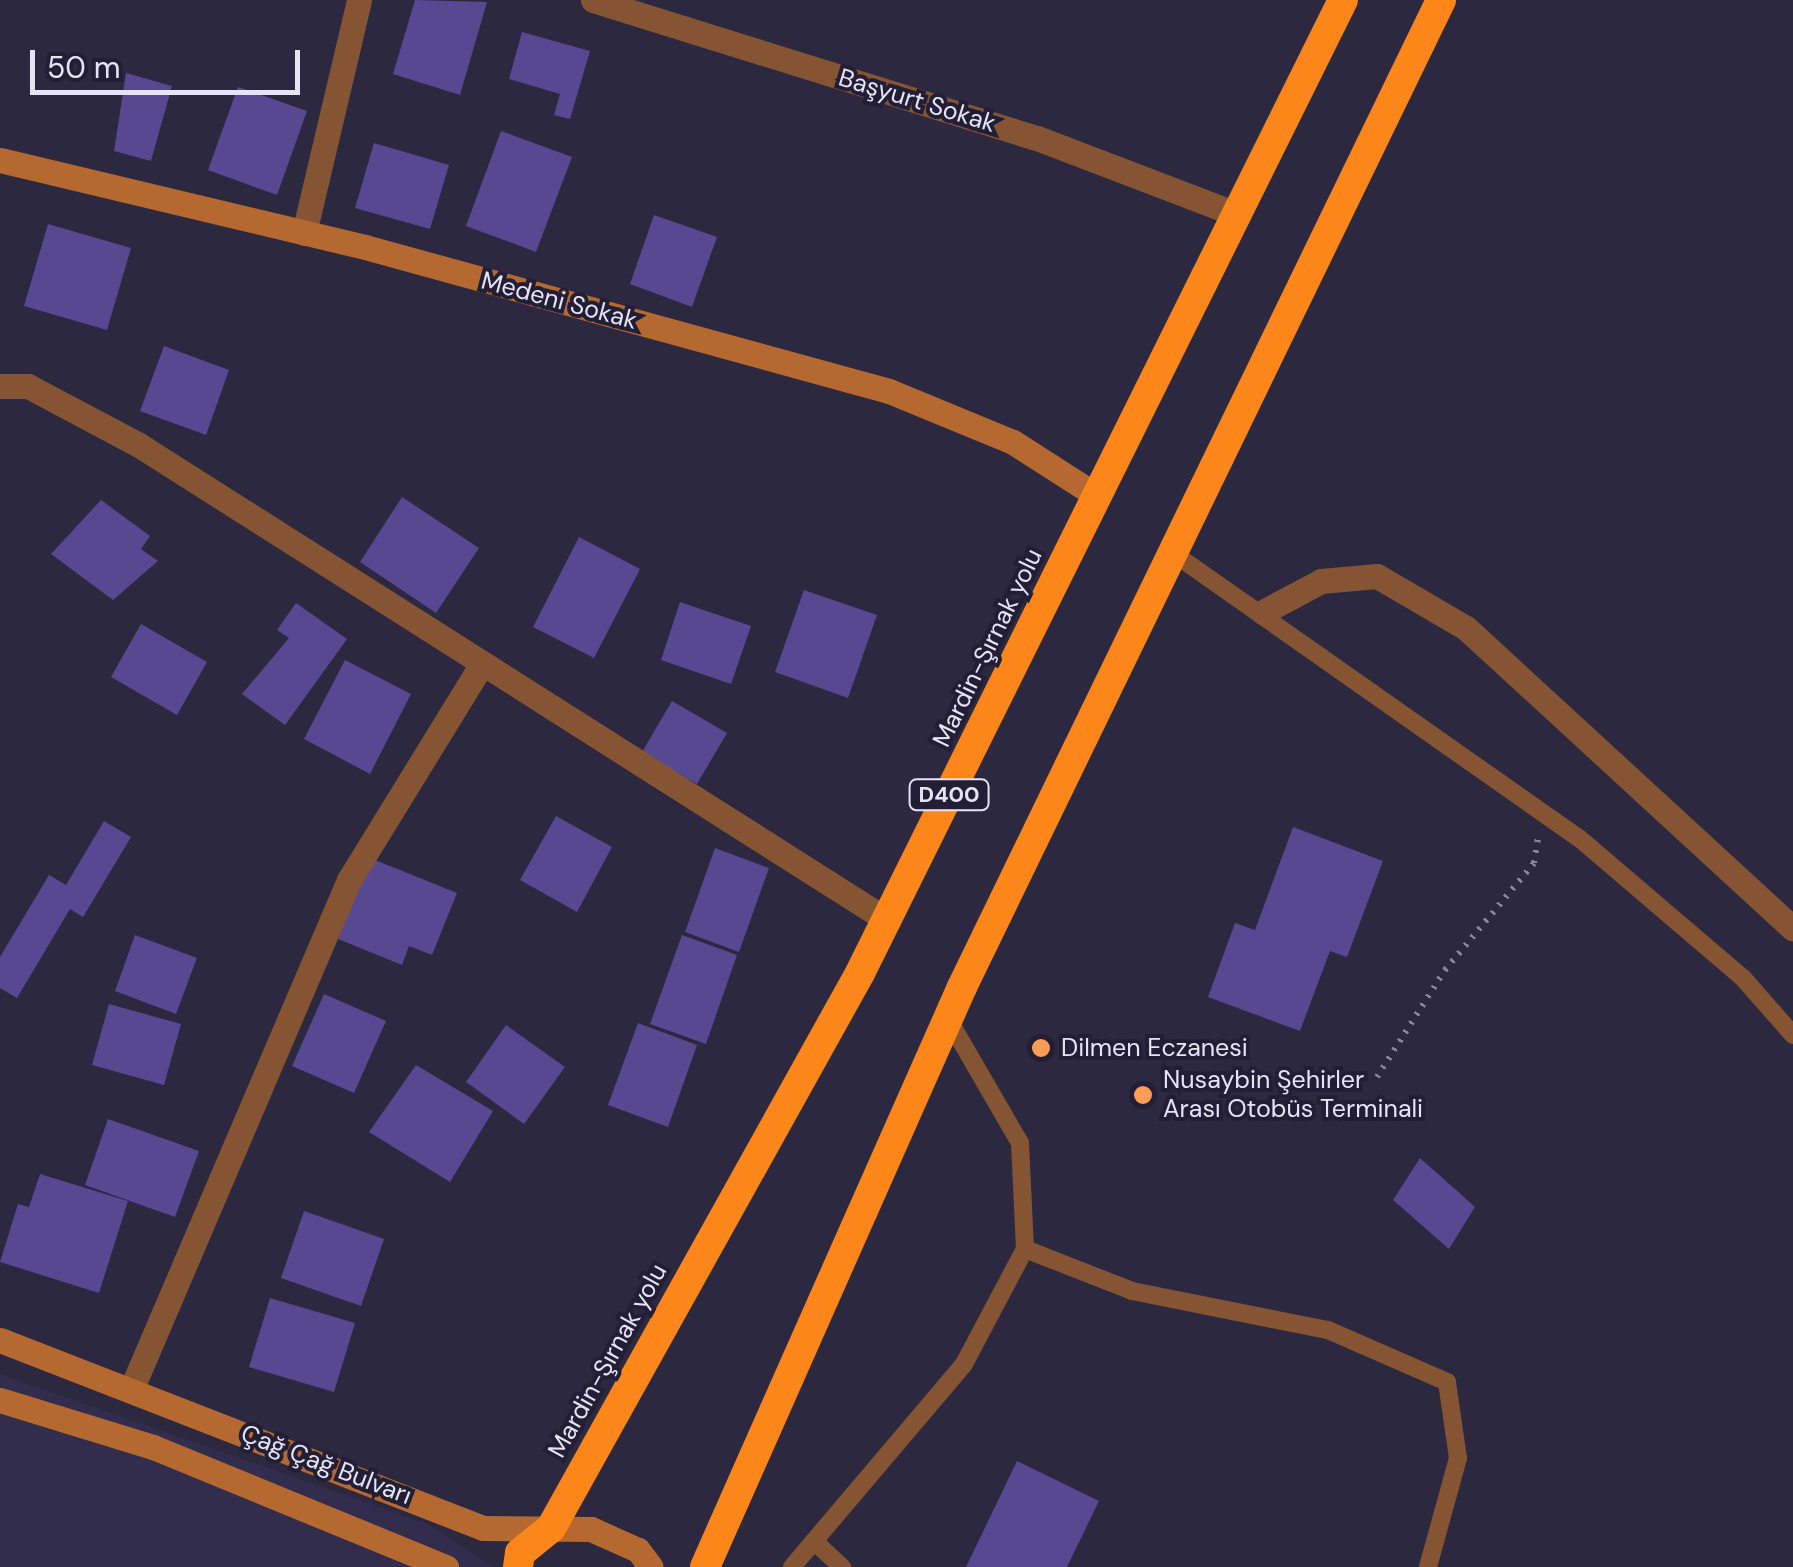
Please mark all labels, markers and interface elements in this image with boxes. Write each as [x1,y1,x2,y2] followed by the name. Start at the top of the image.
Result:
[35,30,305,92] scale bar
[47,48,121,87] text: 50 m
[835,63,999,139] street label: Başyurt Sokak
[478,266,640,336] street label: Medeni Sokak
[927,544,1049,752] street label: Mardin-Şırnak yolu
[906,778,992,812] road number: D400
[1061,1033,1248,1063] place label: Dilmen Eczanesi
[1030,1037,1052,1059] marker: Dilmen Eczanesi
[1163,1066,1423,1125] place label: Nusaybin Şehirler Arası Otobüs Terminali
[1132,1084,1154,1106] marker: Nusaybin Şehirler Arası Otobüs Terminali
[542,1259,674,1463] street label: Mardin-Şırnak yolu
[237,1419,415,1511] street label: Çağ Çağ Bulvarı

